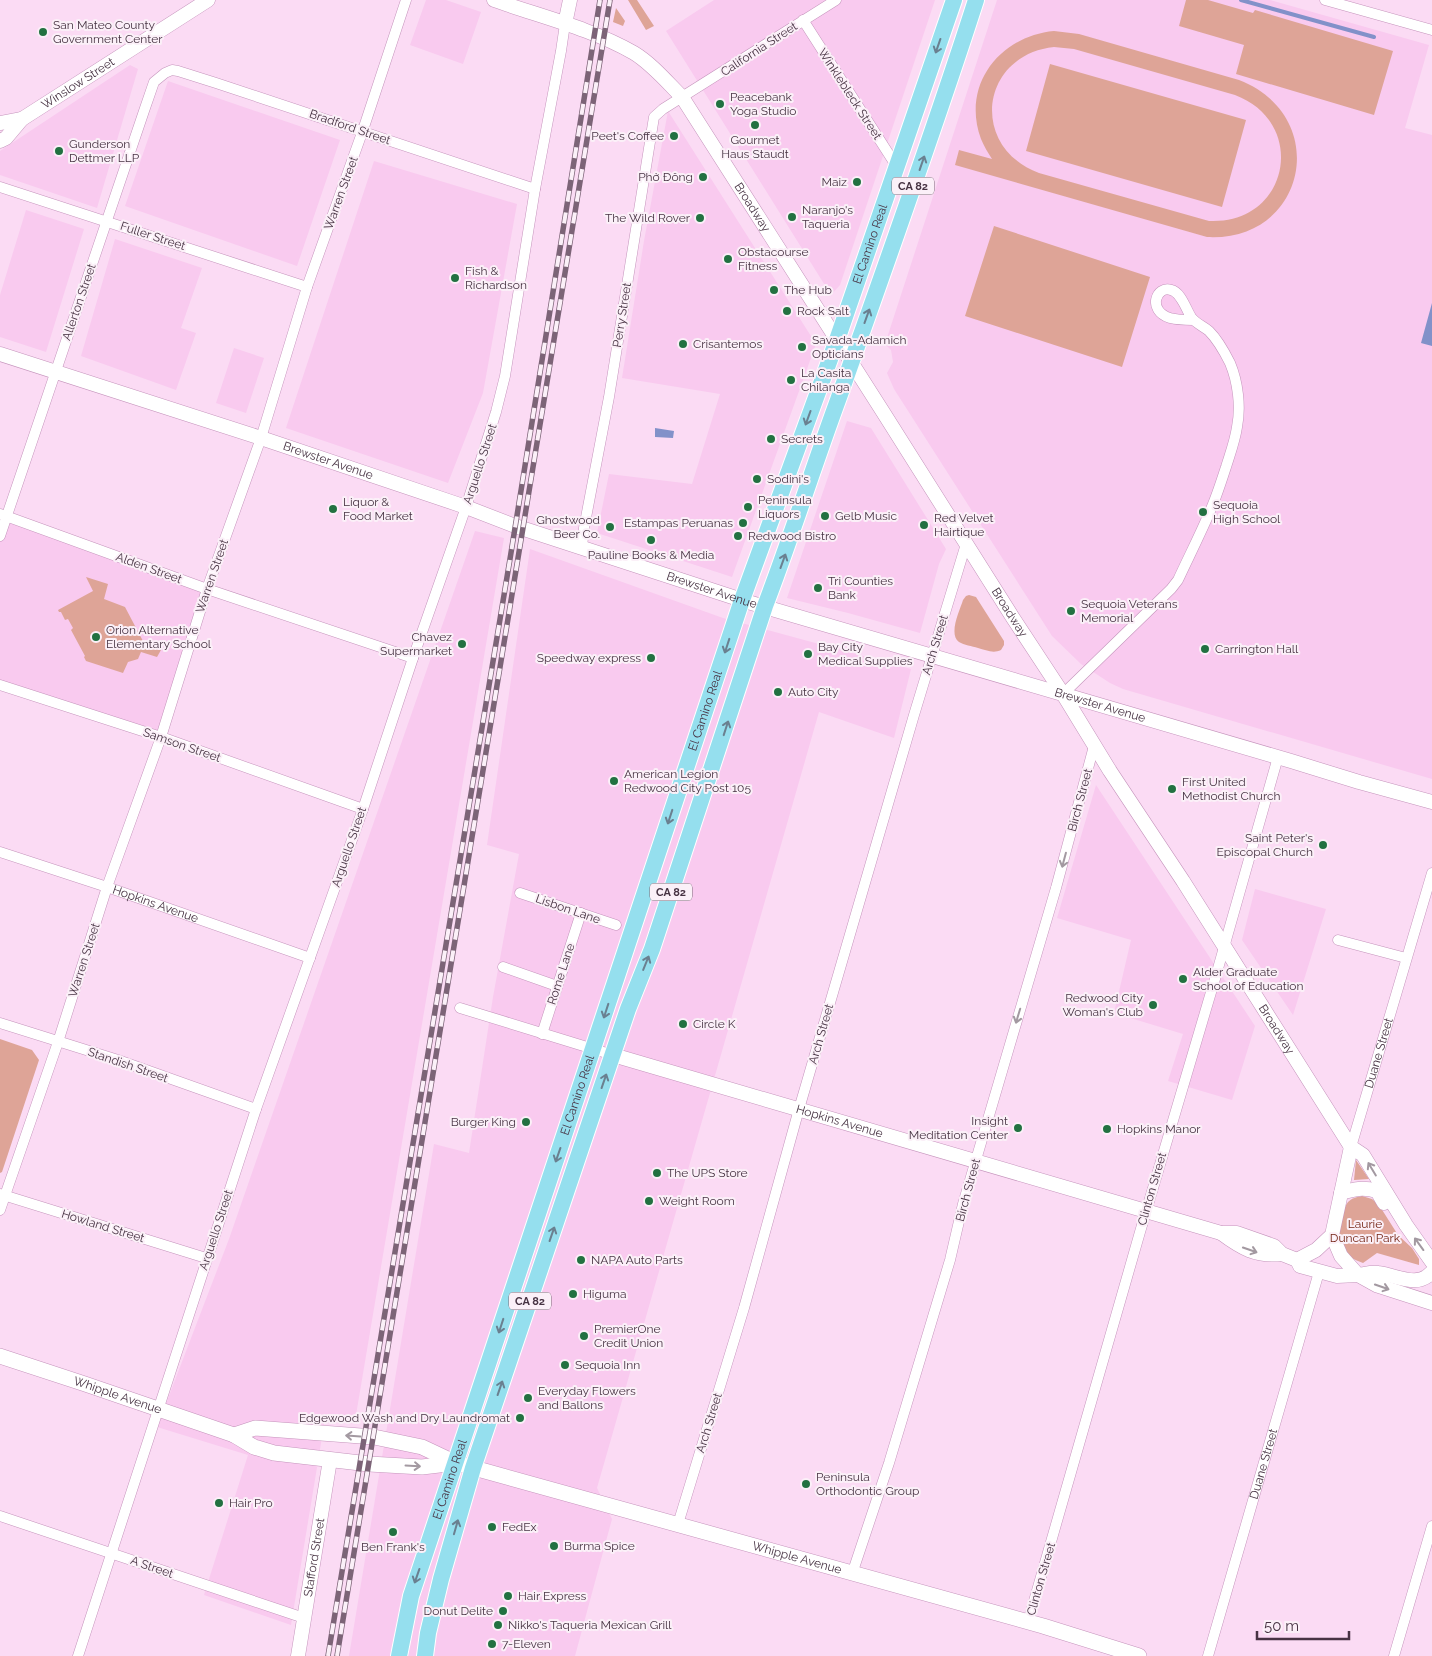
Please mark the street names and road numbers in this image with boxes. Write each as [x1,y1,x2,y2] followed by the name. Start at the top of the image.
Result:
[718,19,800,79] street label: California Street
[815,46,885,142] street label: Winklebleck Street
[39,55,117,112] street label: Winslow Street
[308,107,392,147] street label: Bradford Street
[321,154,361,232] street label: Warren Street
[892,178,934,195] road number: CA 82
[731,180,773,235] street label: Broadway
[850,202,890,286] street label: El Camino Real
[119,219,187,253] street label: Fuller Street
[59,262,99,342] street label: Allerton Street
[610,282,634,348] street label: Perry Street
[460,422,500,506] street label: Arguello Street
[281,439,375,482] street label: Brewster Avenue
[193,537,231,615] street label: Warren Street
[114,550,184,586] street label: Alden Street
[665,569,759,611] street label: Brewster Avenue
[989,585,1031,640] street label: Broadway
[919,613,951,677] street label: Arch Street
[685,668,725,753] street label: El Camino Real
[1053,685,1147,725] street label: Brewster Avenue
[141,725,223,765] street label: Samson Street
[1065,767,1095,833] street label: Birch Street
[329,805,369,889] street label: Arguello Street
[111,883,200,925] street label: Hopkins Avenue
[650,884,692,900] road number: CA 82
[534,891,602,927] street label: Lisbon Lane
[65,921,103,999] street label: Warren Street
[545,942,577,1006] street label: Rome Lane
[806,1002,836,1066] street label: Arch Street
[1256,1002,1298,1057] street label: Broadway
[1362,1016,1396,1090] street label: Duane Street
[86,1045,170,1085] street label: Standish Street
[558,1053,597,1137] street label: El Camino Real
[794,1102,885,1141] street label: Hopkins Avenue
[1135,1151,1169,1227] street label: Clinton Street
[953,1157,983,1223] street label: Birch Street
[196,1188,236,1272] street label: Arguello Street
[60,1207,146,1245] street label: Howland Street
[509,1292,551,1310] road number: CA 82
[72,1374,164,1417] street label: Whipple Avenue
[693,1391,725,1455] street label: Arch Street
[1247,1427,1280,1501] street label: Duane Street
[430,1437,470,1521] street label: El Camino Real
[301,1517,327,1598] street label: Stafford Street
[751,1539,843,1577] street label: Whipple Avenue
[1024,1541,1058,1617] street label: Clinton Street
[129,1553,175,1581] street label: A Street

